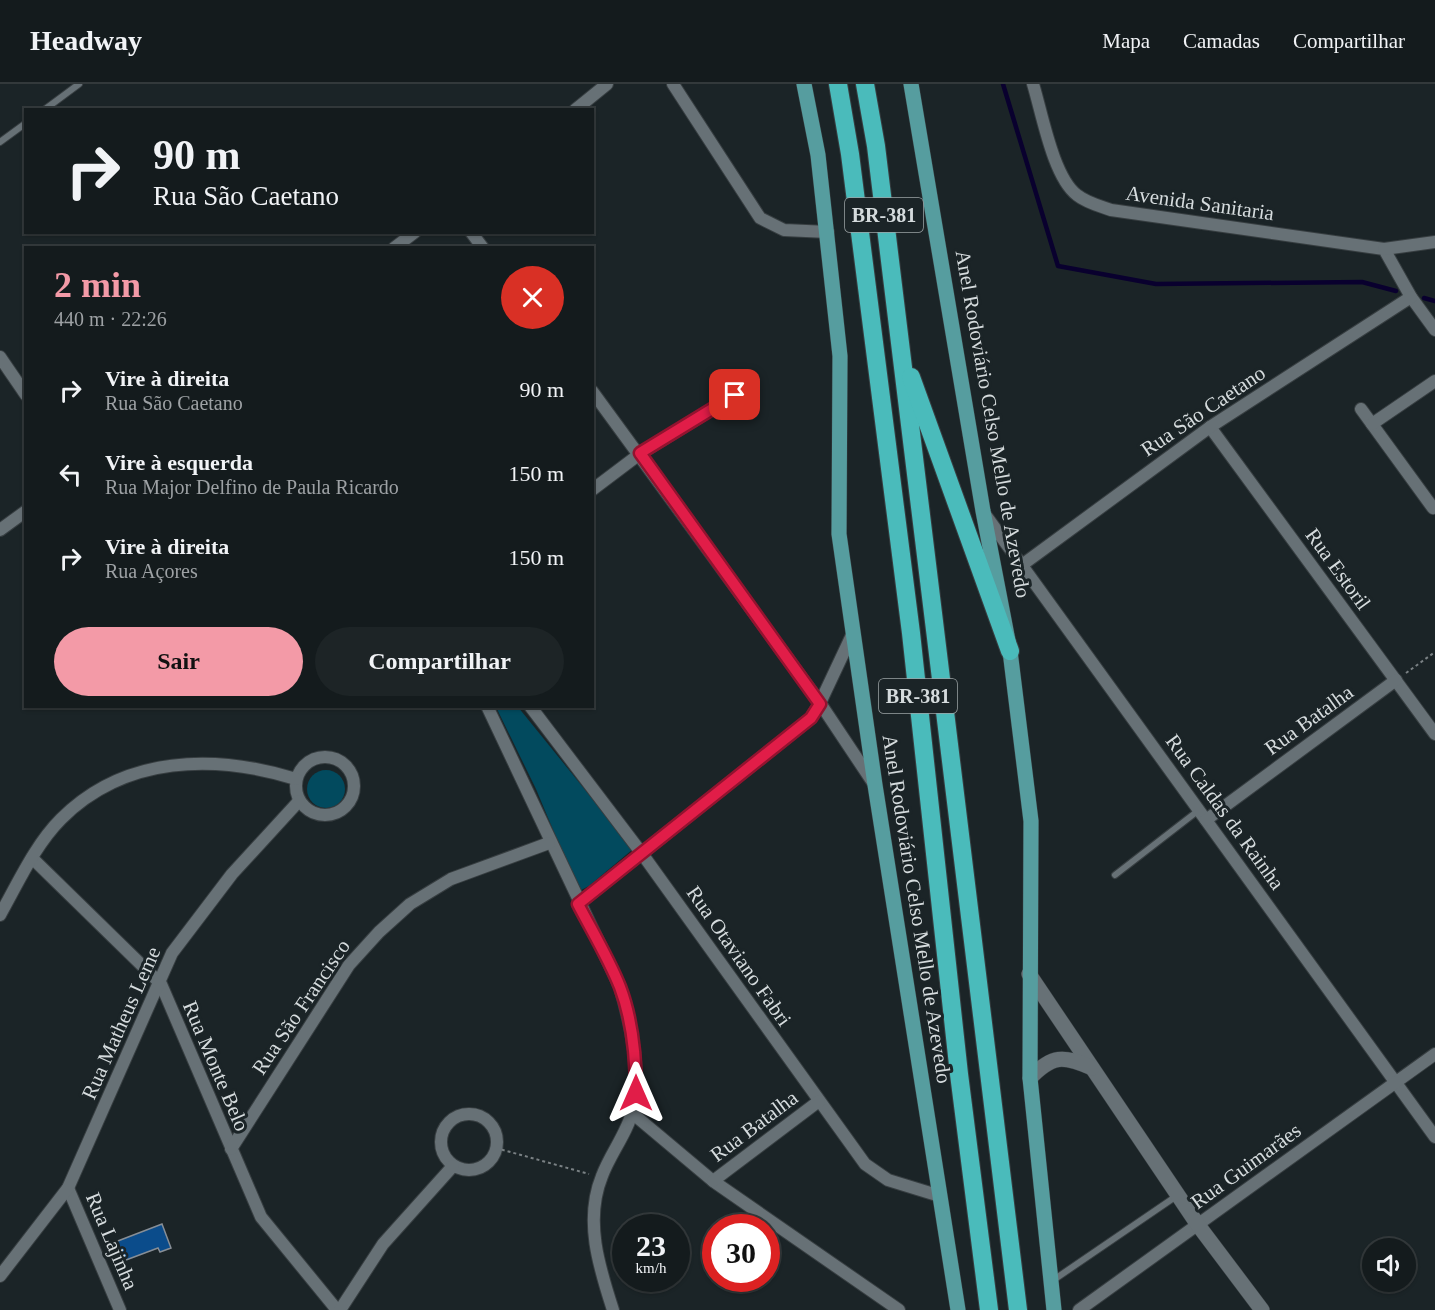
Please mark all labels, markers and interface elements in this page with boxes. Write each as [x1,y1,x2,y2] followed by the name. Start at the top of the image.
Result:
[30,25,142,56] text: Headway
[1102,29,1150,53] text: Mapa
[1183,29,1260,53] text: Camadas
[1293,29,1405,53] text: Compartilhar
[54,132,132,210] icon: right
[153,132,241,178] text: 90 m
[153,181,339,211] text: Rua São Caetano
[1124,181,1276,225] street label: Avenida Sanitaria
[845,198,923,232] road number: BR-381
[951,248,1035,600] street label: Anel Rodoviário Celso Mello de Azevedo
[54,265,141,305] text: 2 min
[501,266,564,329] button: close
[54,308,167,330] text: 440 m · 22:26
[1136,361,1270,461] street label: Rua São Caetano
[105,366,229,391] text: Vire à direita
[709,369,760,420] pin
[54,374,87,407] icon: right
[519,377,564,402] text: 90 m
[718,378,751,411] icon: arrive
[105,392,243,414] text: Rua São Caetano
[105,450,253,475] text: Vire à esquerda
[54,458,87,491] icon: left
[508,461,564,486] text: 150 m
[105,476,399,498] text: Rua Major Delfino de Paula Ricardo
[1300,523,1376,615] street label: Rua Estoril
[105,534,229,559] text: Vire à direita
[54,542,87,575] icon: right
[508,545,564,570] text: 150 m
[105,560,198,582] text: Rua Açores
[54,627,303,696] button: Sair
[315,627,564,696] button: Compartilhar
[879,679,957,713] road number: BR-381
[1260,680,1358,760] street label: Rua Batalha
[1161,730,1290,895] street label: Rua Caldas da Rainha
[878,733,956,1085] street label: Anel Rodoviário Celso Mello de Azevedo
[682,881,796,1031] street label: Rua Otaviano Fabri
[247,935,355,1079] street label: Rua São Francisco
[77,943,165,1103] street label: Rua Matheus Leme
[178,997,254,1135] street label: Rua Monte Belo
[604,1061,668,1125] position arrow
[706,1085,803,1167] street label: Rua Batalha
[1186,1118,1306,1214] street label: Rua Guimarães
[81,1189,143,1294] street label: Rua Lajinha
[702,1214,780,1292] speed limit sign: 30
[636,1229,666,1262] text: 23
[1362,1238,1416,1292] map controls
[1362,1238,1416,1292] button: sound
[636,1260,666,1276] text: km/h

